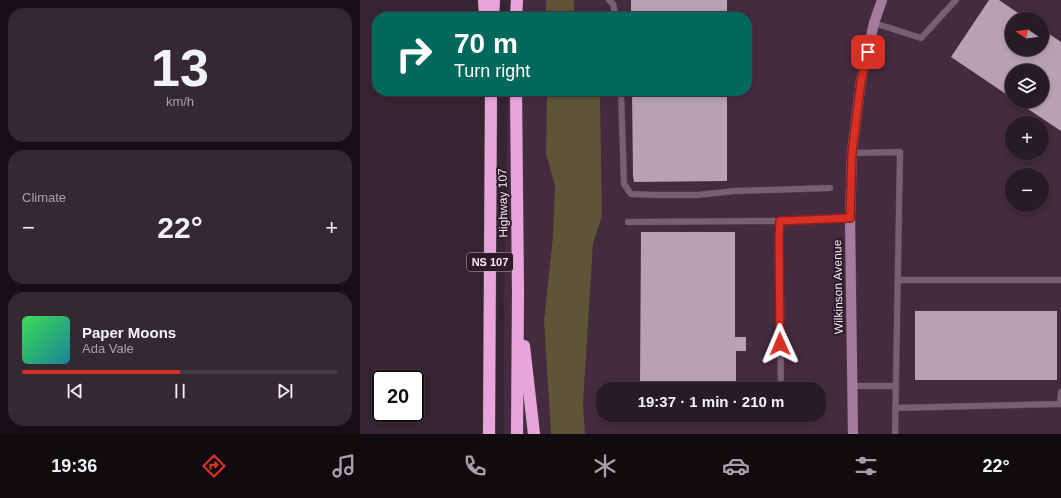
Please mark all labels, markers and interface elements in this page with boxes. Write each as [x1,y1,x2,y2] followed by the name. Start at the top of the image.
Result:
[1005,12,1049,56] north arrow
[1005,12,1049,212] map controls
[388,28,440,80] icon: right
[454,28,518,59] text: 70 m
[851,35,885,69] pin
[151,39,209,97] text: 13
[857,41,879,63] icon: arrive
[454,61,530,81] text: Turn right
[1005,64,1049,108] button: layers
[166,94,194,109] text: km/h
[1005,116,1049,160] button: +
[495,168,511,238] street label: Highway 107
[1005,168,1049,212] button: −
[22,190,66,205] text: Climate
[157,211,203,244] text: 22°
[22,215,35,240] text: −
[325,215,338,240] text: +
[830,239,846,334] street label: Wilkinson Avenue
[467,253,513,271] road number: NS 107
[759,323,801,365] position arrow
[82,324,176,341] text: Paper Moons
[82,341,134,356] text: Ada Vale
[372,370,424,422] speed limit sign: 20
[64,380,86,402] icon: previous
[169,380,191,402] icon: pause
[274,380,296,402] icon: next
[638,393,784,410] text: 19:37 · 1 min · 210 m
[200,452,228,480] icon: directions
[330,452,358,480] icon: music
[461,452,489,480] icon: phone
[591,452,619,480] icon: climate
[722,452,750,480] icon: car
[852,452,880,480] icon: filters
[51,456,97,476] text: 19:36
[982,456,1010,476] text: 22°

